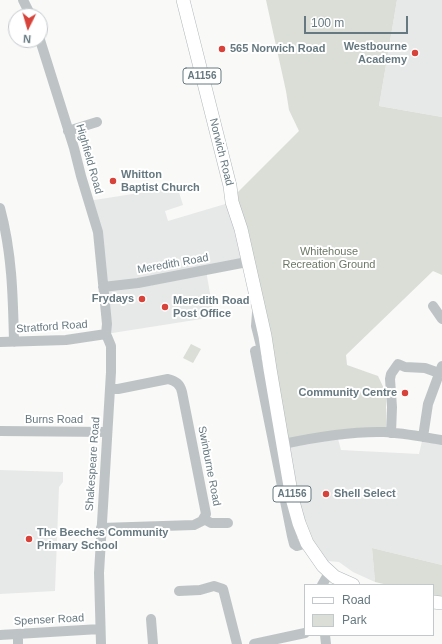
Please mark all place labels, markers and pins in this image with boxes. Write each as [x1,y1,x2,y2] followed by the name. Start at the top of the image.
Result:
[344,40,407,66] place label: Westbourne Academy
[230,42,325,56] place label: 565 Norwich Road
[217,44,227,54] marker: 565 Norwich Road
[410,48,420,58] marker: Westbourne Academy
[121,168,200,194] place label: Whitton Baptist Church
[108,176,118,186] marker: Whitton Baptist Church
[92,292,134,306] place label: Frydays
[137,294,147,304] marker: Frydays
[173,294,249,320] place label: Meredith Road Post Office
[160,302,170,312] marker: Meredith Road Post Office
[299,386,397,400] place label: Community Centre
[400,388,410,398] marker: Community Centre
[334,487,396,501] place label: Shell Select
[321,489,331,499] marker: Shell Select
[37,526,168,552] place label: The Beeches Community Primary School
[24,534,34,544] marker: The Beeches Community Primary School

